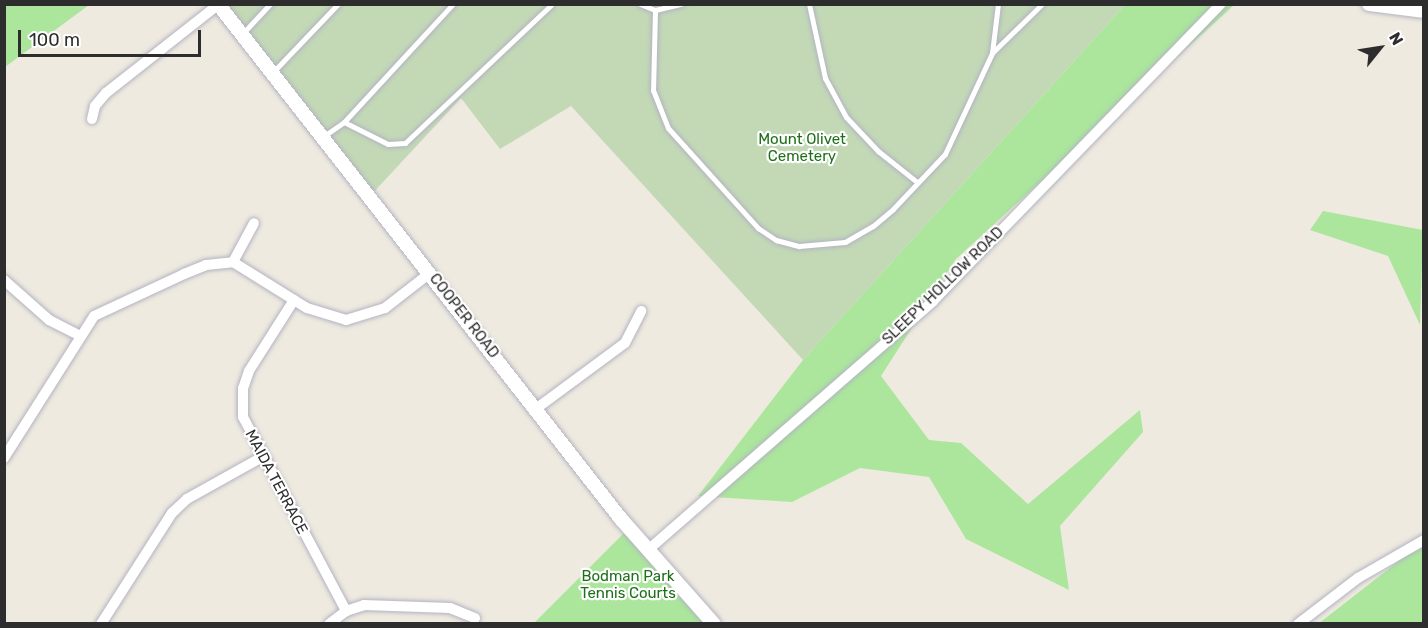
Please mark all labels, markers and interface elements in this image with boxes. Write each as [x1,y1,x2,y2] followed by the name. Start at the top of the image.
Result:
[21,18,204,56] scale bar
[1350,18,1410,78] north arrow
[29,29,80,51] text: 100 m
[1385,29,1407,48] text: N
[758,130,846,165] park label: Mount Olivet Cemetery
[878,223,1008,349] street label: SLEEPY HOLLOW ROAD
[425,270,503,362] street label: COOPER ROAD
[241,426,311,538] street label: MAIDA TERRACE
[580,567,676,602] park label: Bodman Park Tennis Courts

